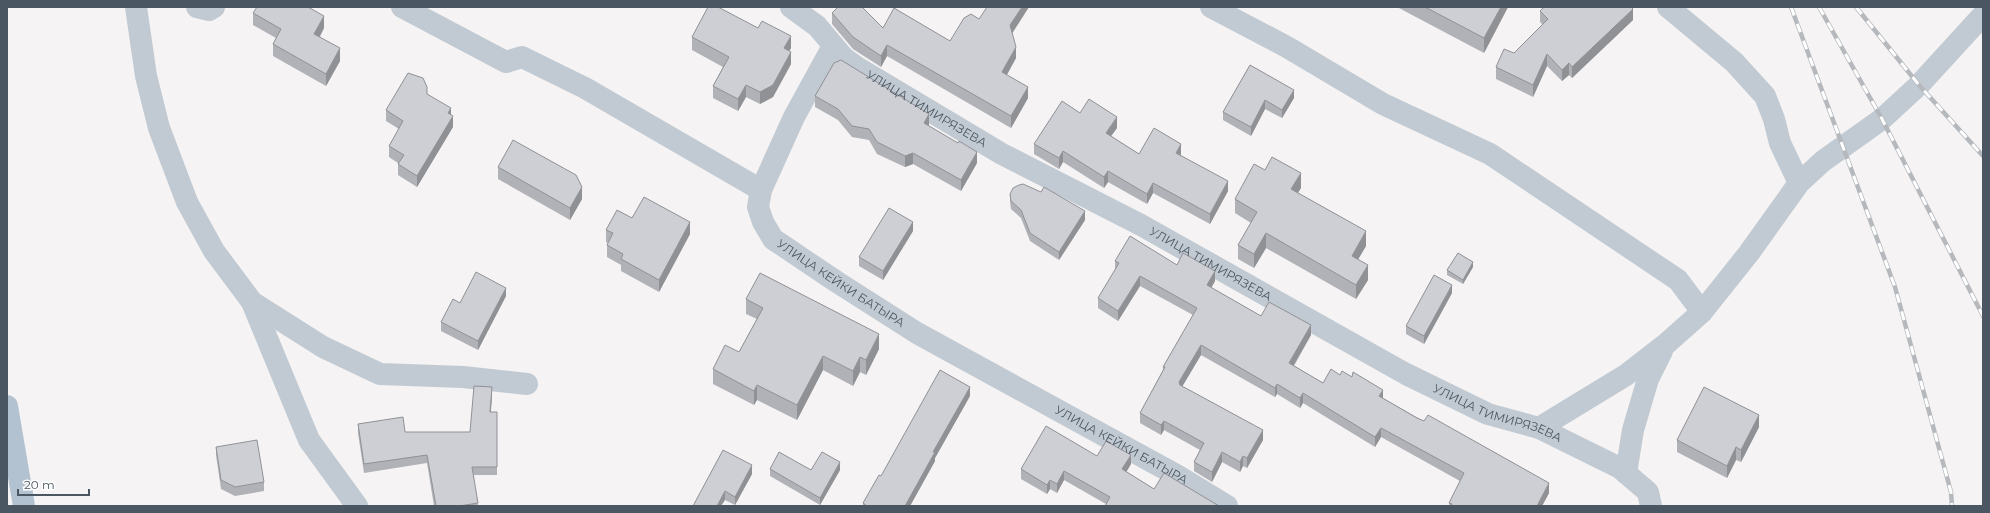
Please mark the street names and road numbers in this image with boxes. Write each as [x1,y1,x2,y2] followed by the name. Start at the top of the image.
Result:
[864,67,990,150] street label: УЛИЦА ТИМИРЯЗЕВА
[1147,223,1275,304] street label: УЛИЦА ТИМИРЯЗЕВА
[774,236,908,330] street label: УЛИЦА КЕЙКИ БАТЫРА
[1431,380,1565,445] street label: УЛИЦА ТИМИРЯЗЕВА
[1053,402,1191,487] street label: УЛИЦА КЕЙКИ БАТЫРА

